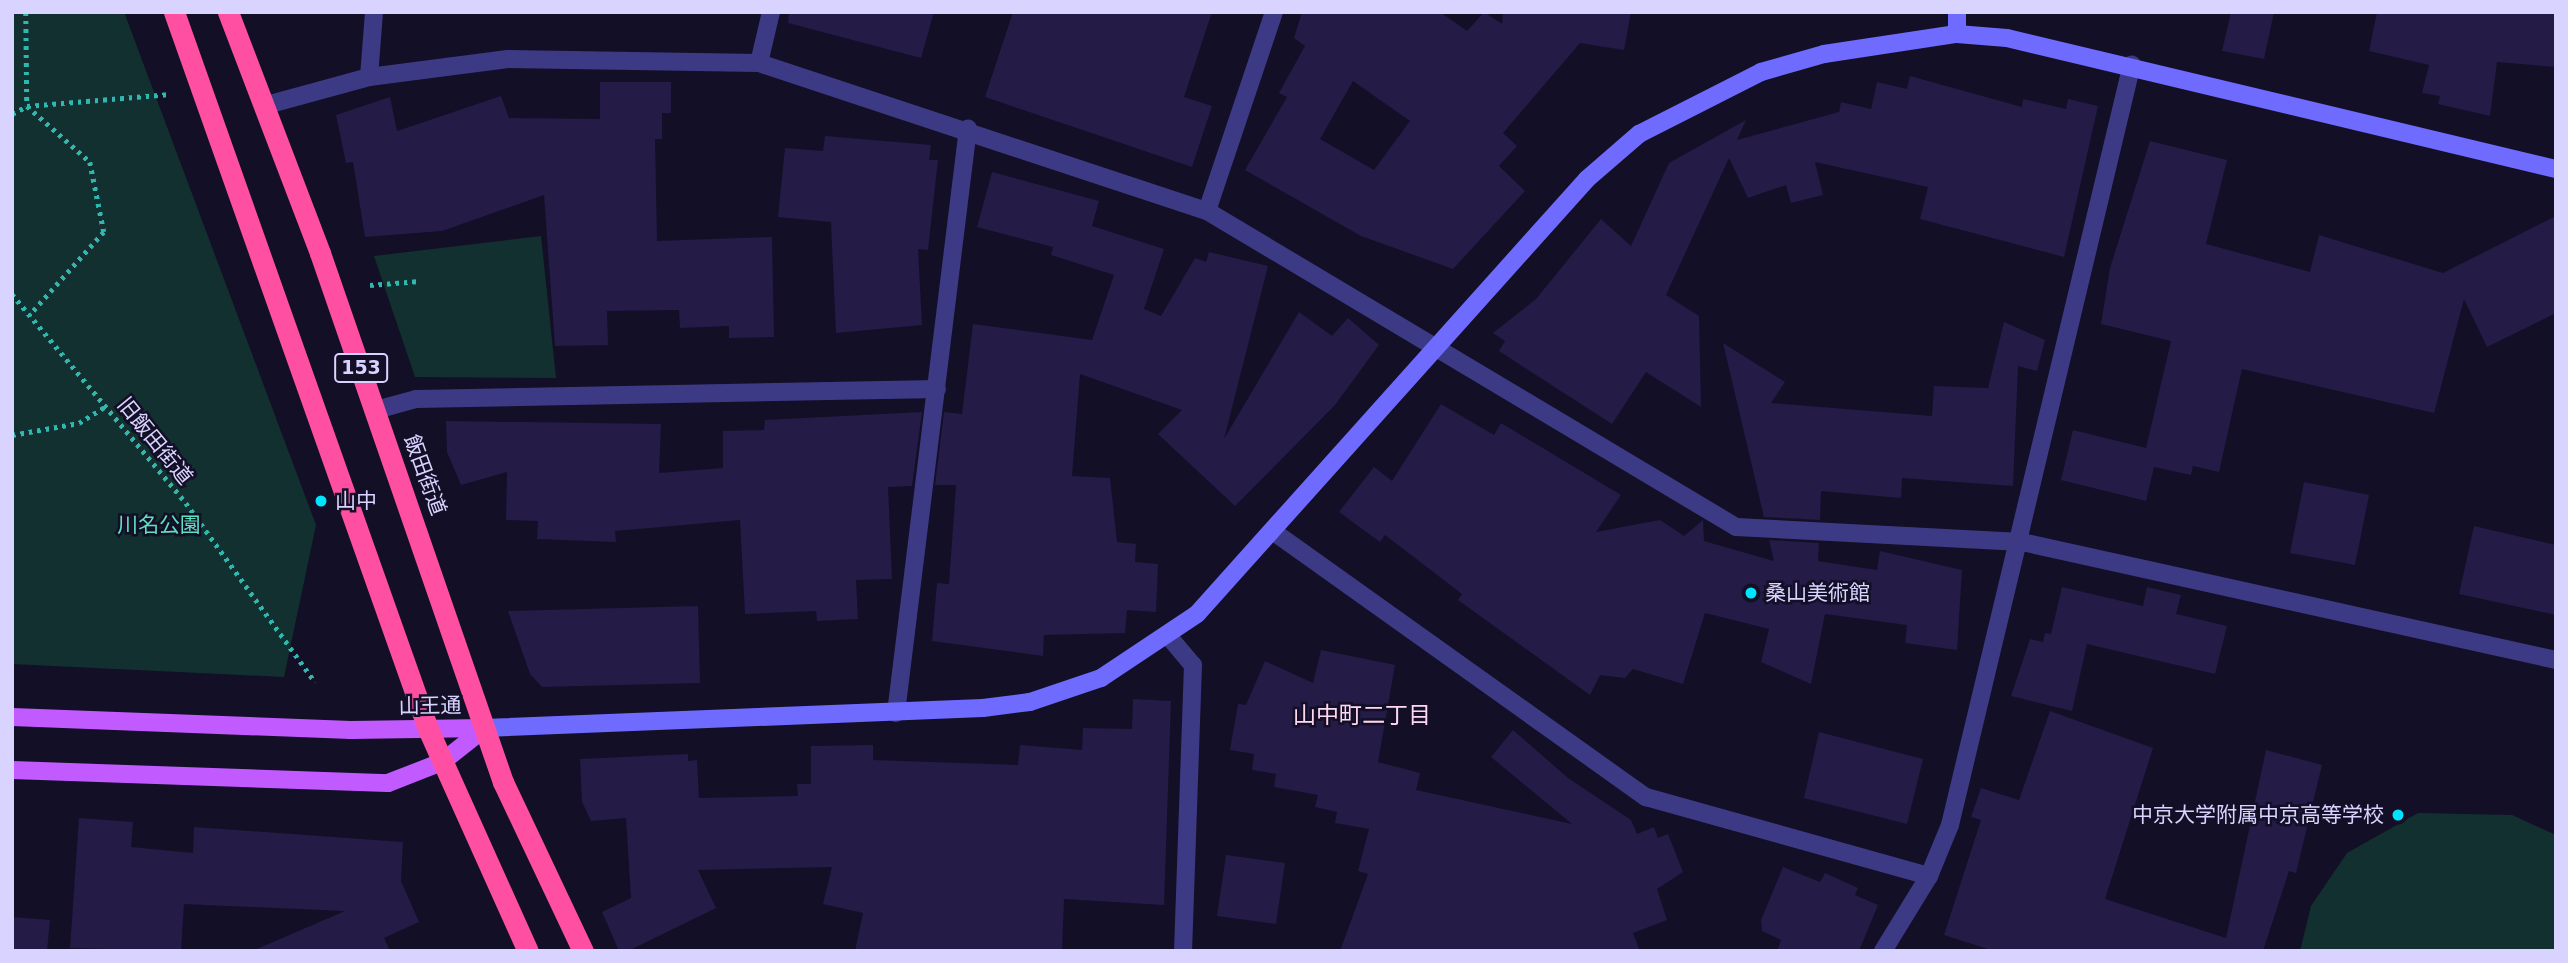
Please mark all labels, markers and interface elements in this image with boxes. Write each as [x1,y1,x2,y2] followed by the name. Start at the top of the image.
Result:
[333,352,389,384] road number: 153
[112,392,198,490] street label: 旧飯田街道
[399,431,451,519] street label: 飯田街道
[335,488,377,514] place label: 山中
[313,493,329,509] marker: 山中
[117,512,201,538] park label: 川名公園
[1765,580,1870,606] place label: 桑山美術館
[1743,585,1759,601] marker: 桑山美術館
[398,693,462,719] street label: 山王通
[1293,701,1431,729] district label: 山中町二丁目
[2132,802,2384,828] place label: 中京大学附属中京高等学校
[2390,807,2406,823] marker: 中京大学附属中京高等学校

